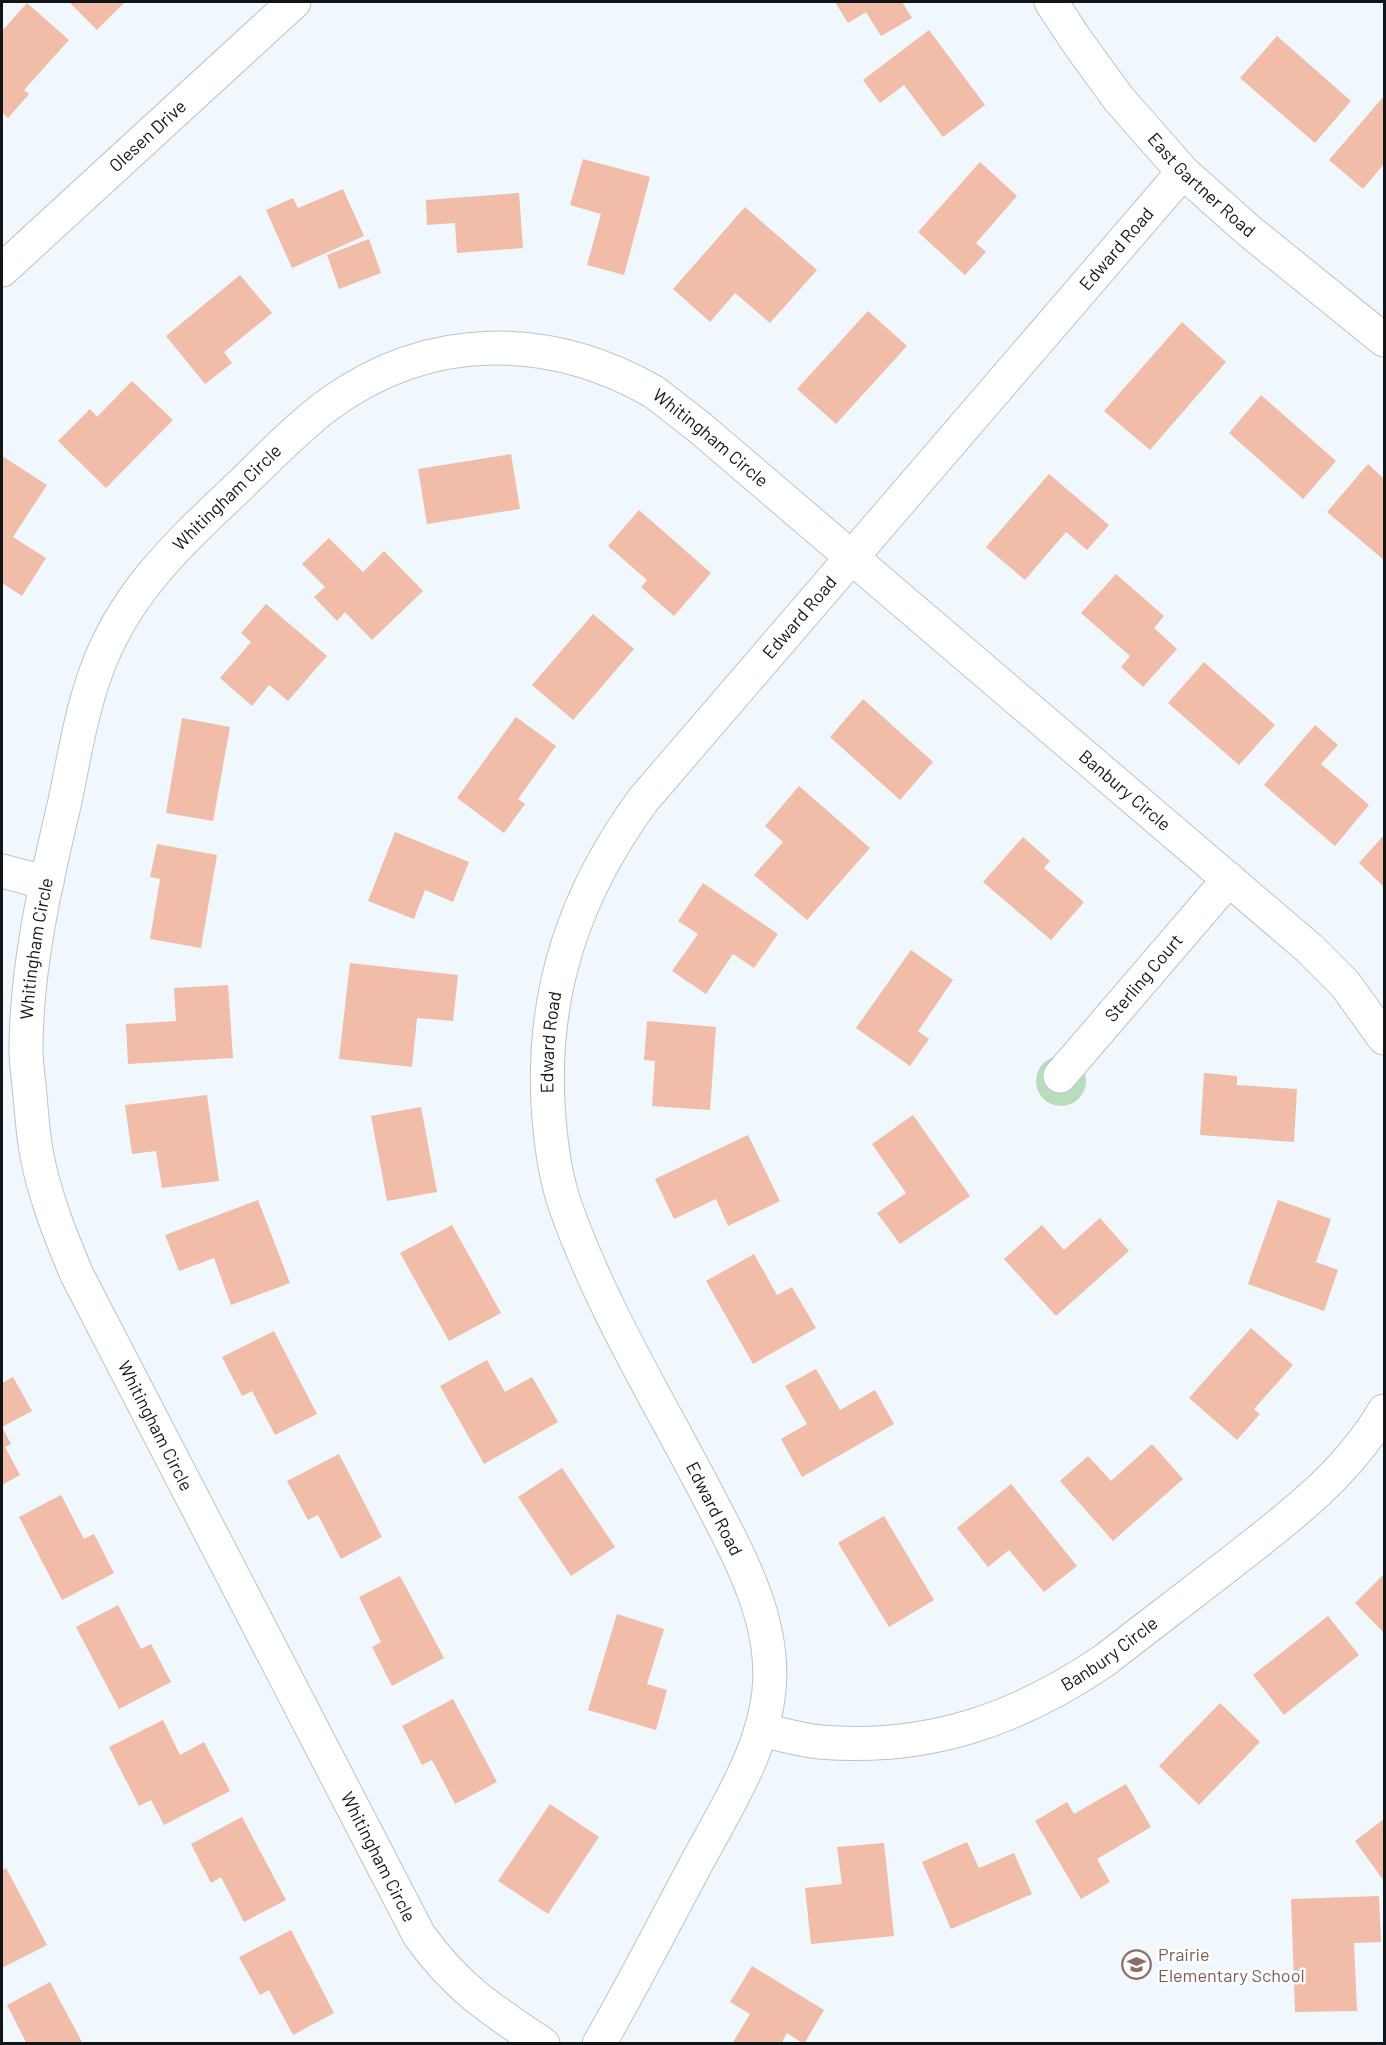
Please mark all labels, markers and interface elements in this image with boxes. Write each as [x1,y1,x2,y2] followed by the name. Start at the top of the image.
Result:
[104,95,190,176] street label: Olesen Drive
[1144,128,1260,242] street label: East Gartner Road
[1074,202,1158,294] street label: Edward Road
[649,383,773,491] street label: Whitingham Circle
[168,439,286,555] street label: Whitingham Circle
[757,571,841,663] street label: Edward Road
[1075,745,1176,835] street label: Banbury Circle
[15,876,57,1020] street label: Whitingham Circle
[1100,929,1187,1026] street label: Sterling Court
[535,989,565,1094] street label: Edward Road
[114,1357,198,1494] street label: Whitingham Circle
[682,1458,748,1559] street label: Edward Road
[1057,1611,1161,1695] street label: Banbury Circle
[337,1788,421,1925] street label: Whitingham Circle
[1158,1943,1305,1986] place label: Prairie Elementary School
[1121,1949,1153,1981] school or university icon: Prairie Elementary School

